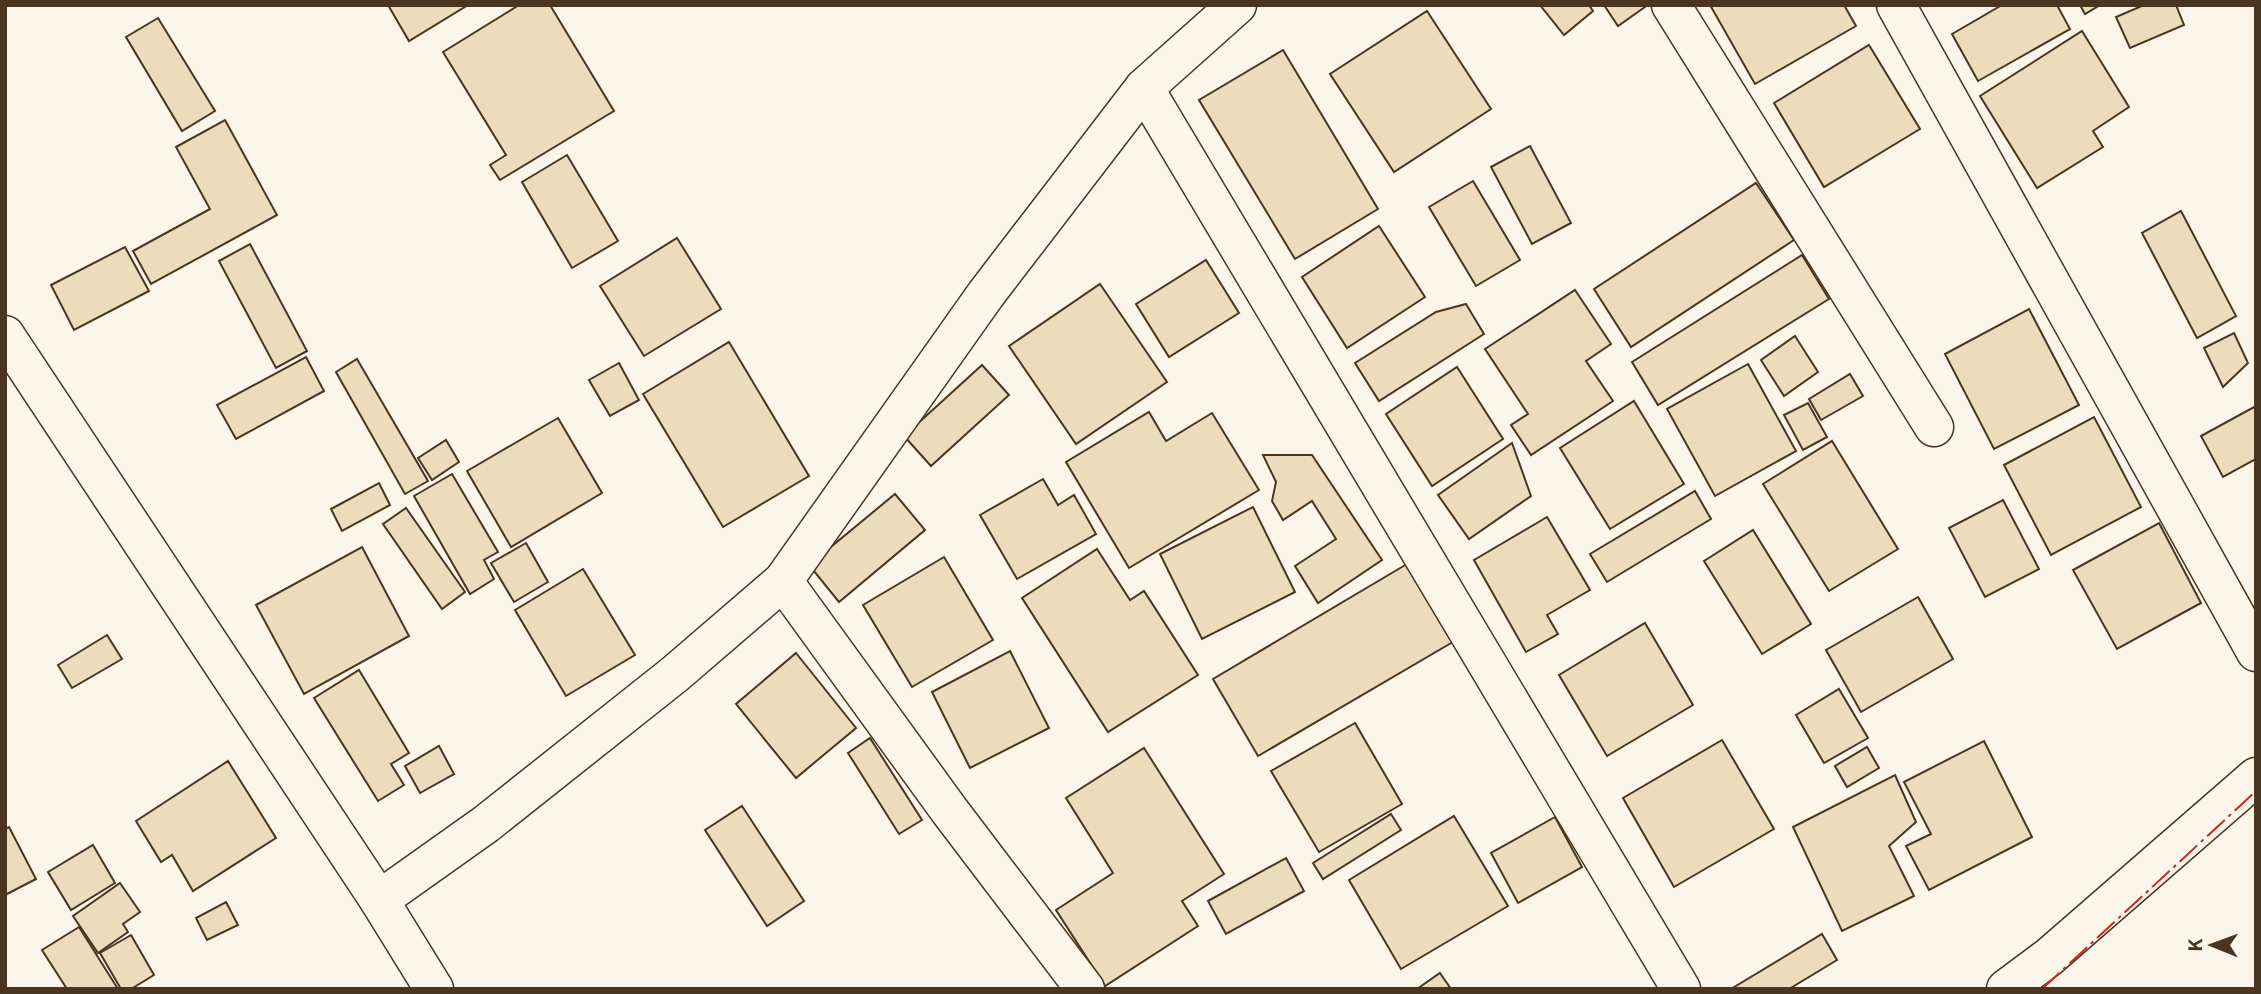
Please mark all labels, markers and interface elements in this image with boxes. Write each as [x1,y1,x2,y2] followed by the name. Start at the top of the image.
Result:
[2177,910,2247,980] north arrow
[2184,937,2206,952] text: K

